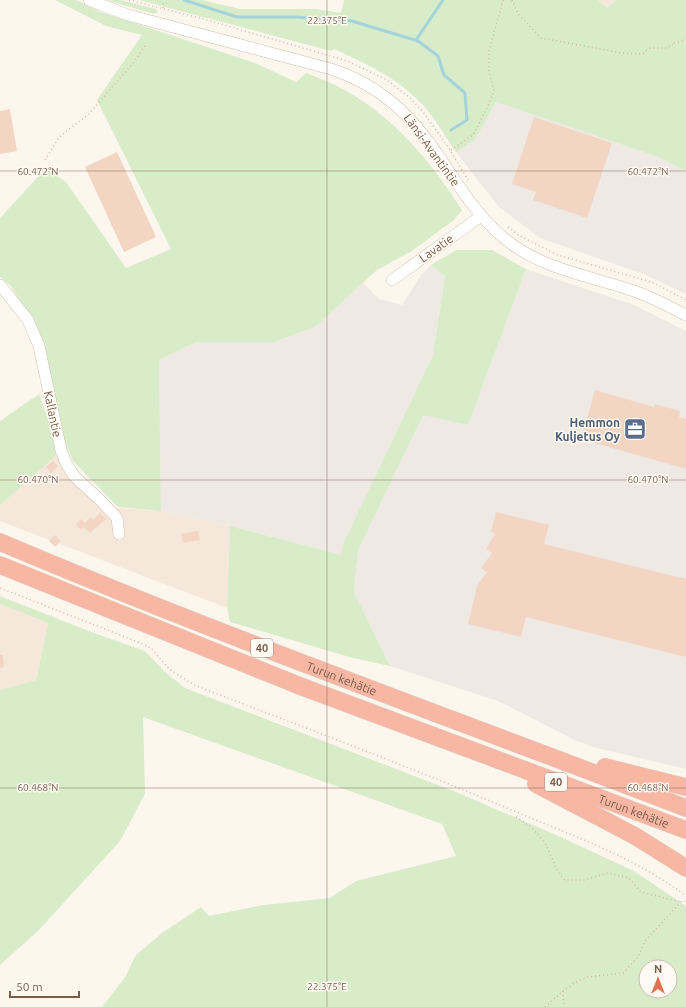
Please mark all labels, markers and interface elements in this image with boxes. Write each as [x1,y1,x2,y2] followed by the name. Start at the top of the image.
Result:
[307,15,347,26] text: 22.375°E
[401,111,463,189] street label: Länsi-Avantintie
[17,166,59,177] text: 60.472°N
[627,166,669,177] text: 60.472°N
[417,231,455,265] street label: Lavatie
[42,390,64,438] street label: Kallantie
[555,416,621,443] place label: Hemmon Kuljetus Oy
[622,416,648,442] office icon: Hemmon Kuljetus Oy
[17,474,59,485] text: 60.470°N
[627,474,669,485] text: 60.470°N
[251,639,273,657] road number: 40
[305,659,379,697] street label: Turun kehätie
[545,773,567,791] road number: 40
[17,782,59,793] text: 60.468°N
[627,782,669,793] text: 60.468°N
[597,792,671,830] street label: Turun kehätie
[638,959,678,999] north arrow
[654,963,662,975] text: N
[10,973,79,999] scale bar
[16,980,43,993] text: 50 m
[307,981,347,992] text: 22.375°E

